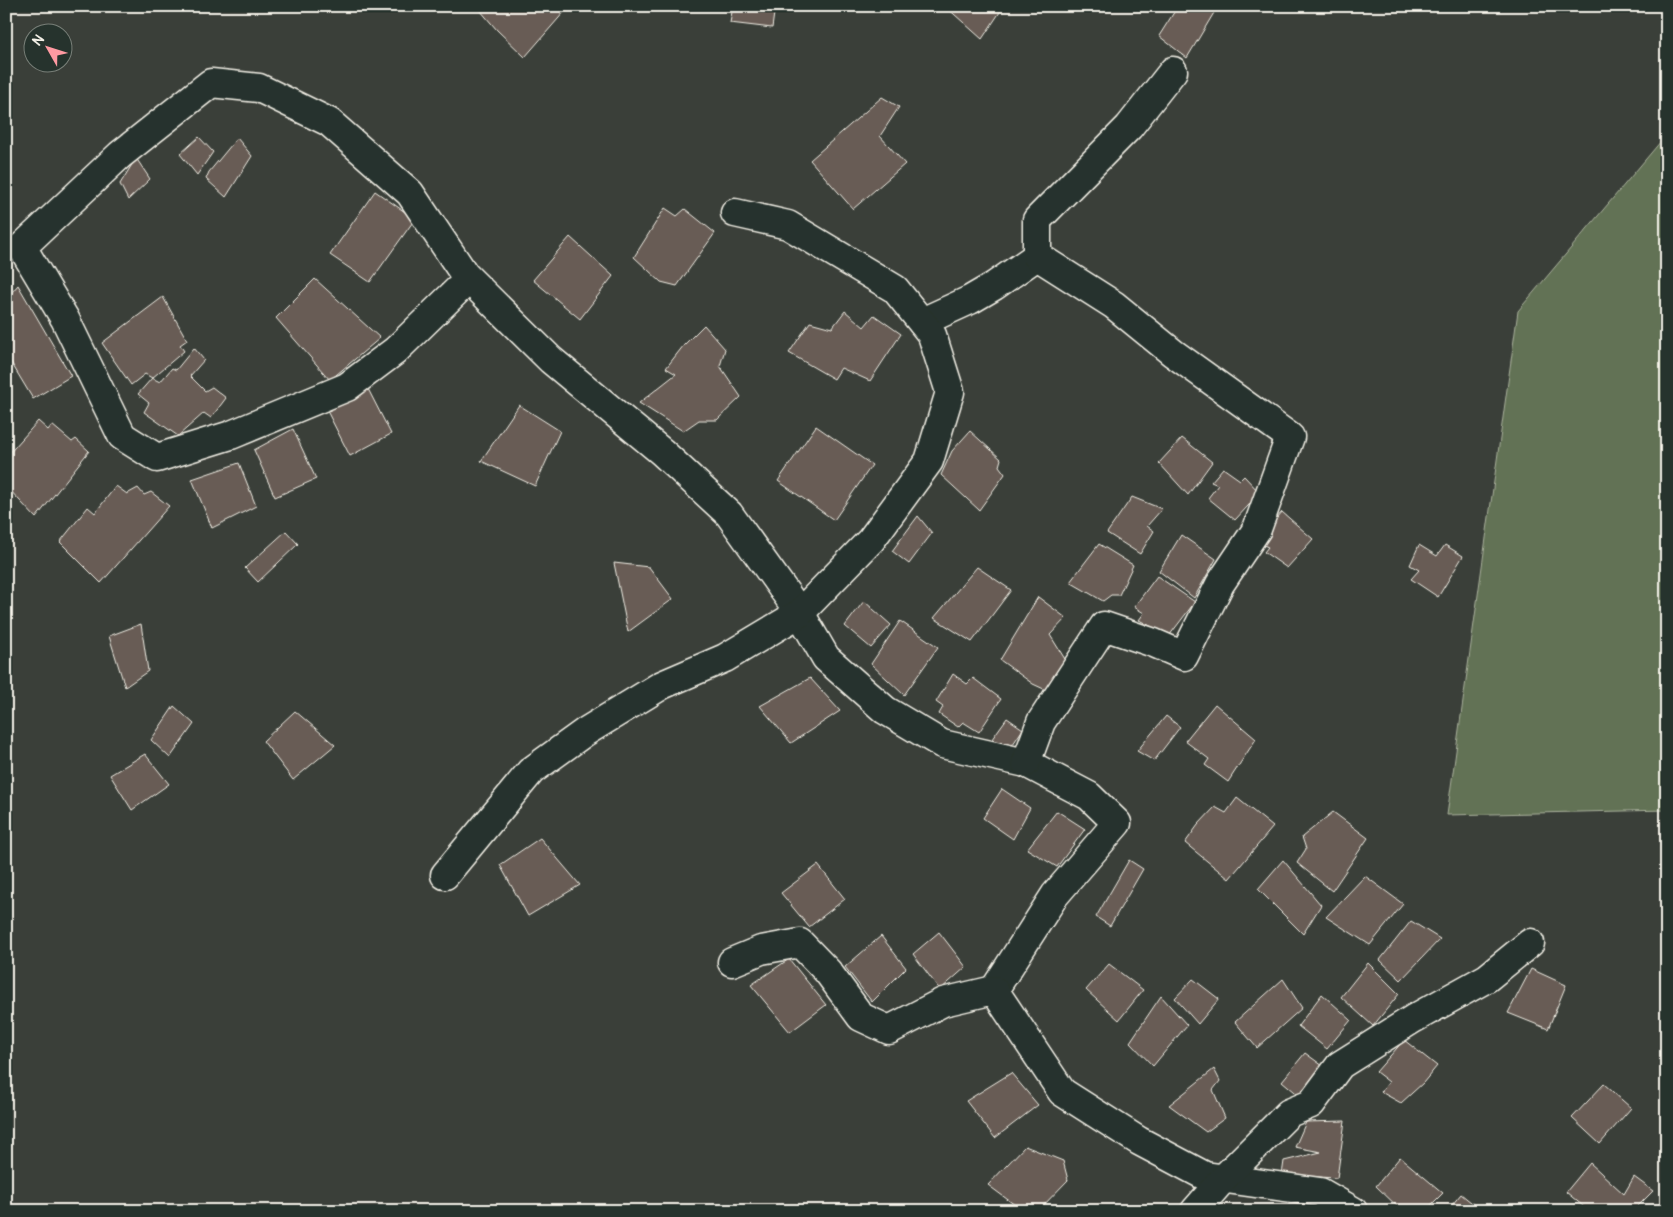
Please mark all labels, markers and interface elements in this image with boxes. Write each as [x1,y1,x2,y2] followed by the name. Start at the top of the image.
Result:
[22,22,72,72] north arrow
[29,31,48,49] text: N

